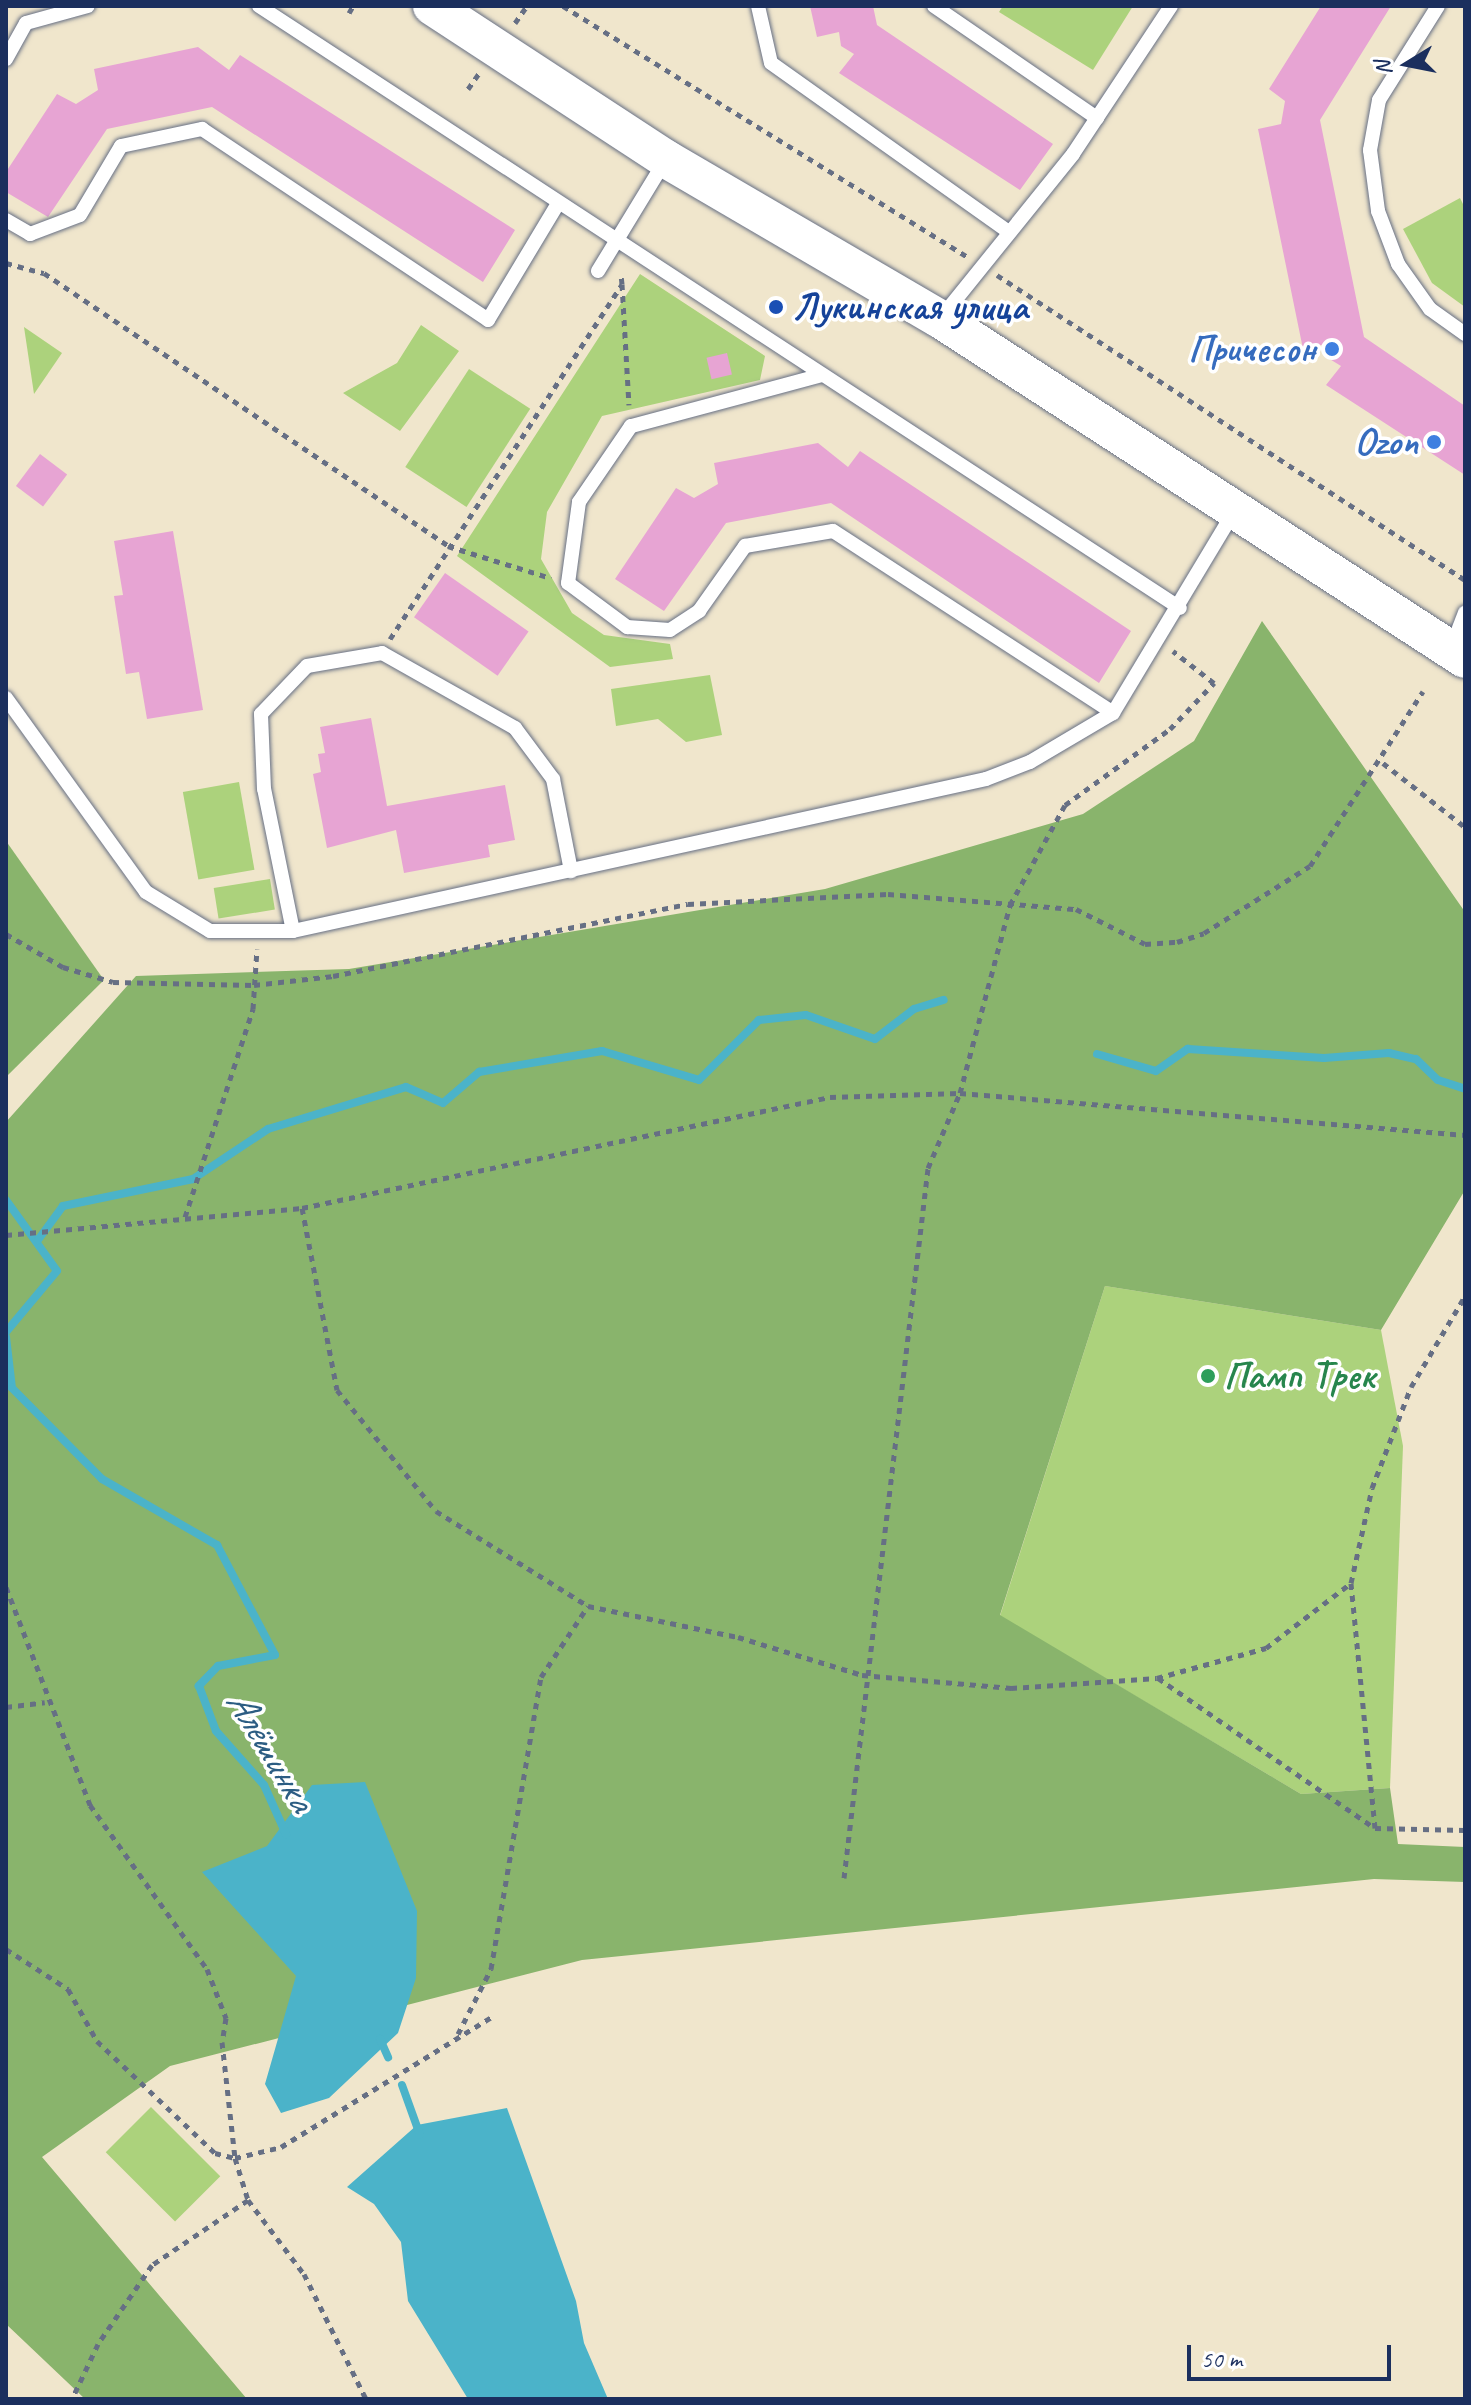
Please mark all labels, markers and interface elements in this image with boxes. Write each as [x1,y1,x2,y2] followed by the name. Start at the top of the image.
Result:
[1367,24,1447,104] north arrow
[1368,59,1398,77] text: N
[792,284,1029,330] place label: Лукинская улица
[767,298,785,316] marker: Лукинская улица
[1188,326,1316,372] place label: Причесон
[1323,340,1341,358] marker: Причесон
[1355,419,1418,465] place label: Ozon
[1425,433,1443,451] marker: Ozon
[1224,1353,1368,1399] place label: Памп Трек
[1199,1367,1217,1385] marker: Памп Трек
[216,1681,326,1819] water label: Алёшинка
[1191,2329,1395,2379] scale bar
[1201,2344,1242,2374] text: 50 m

